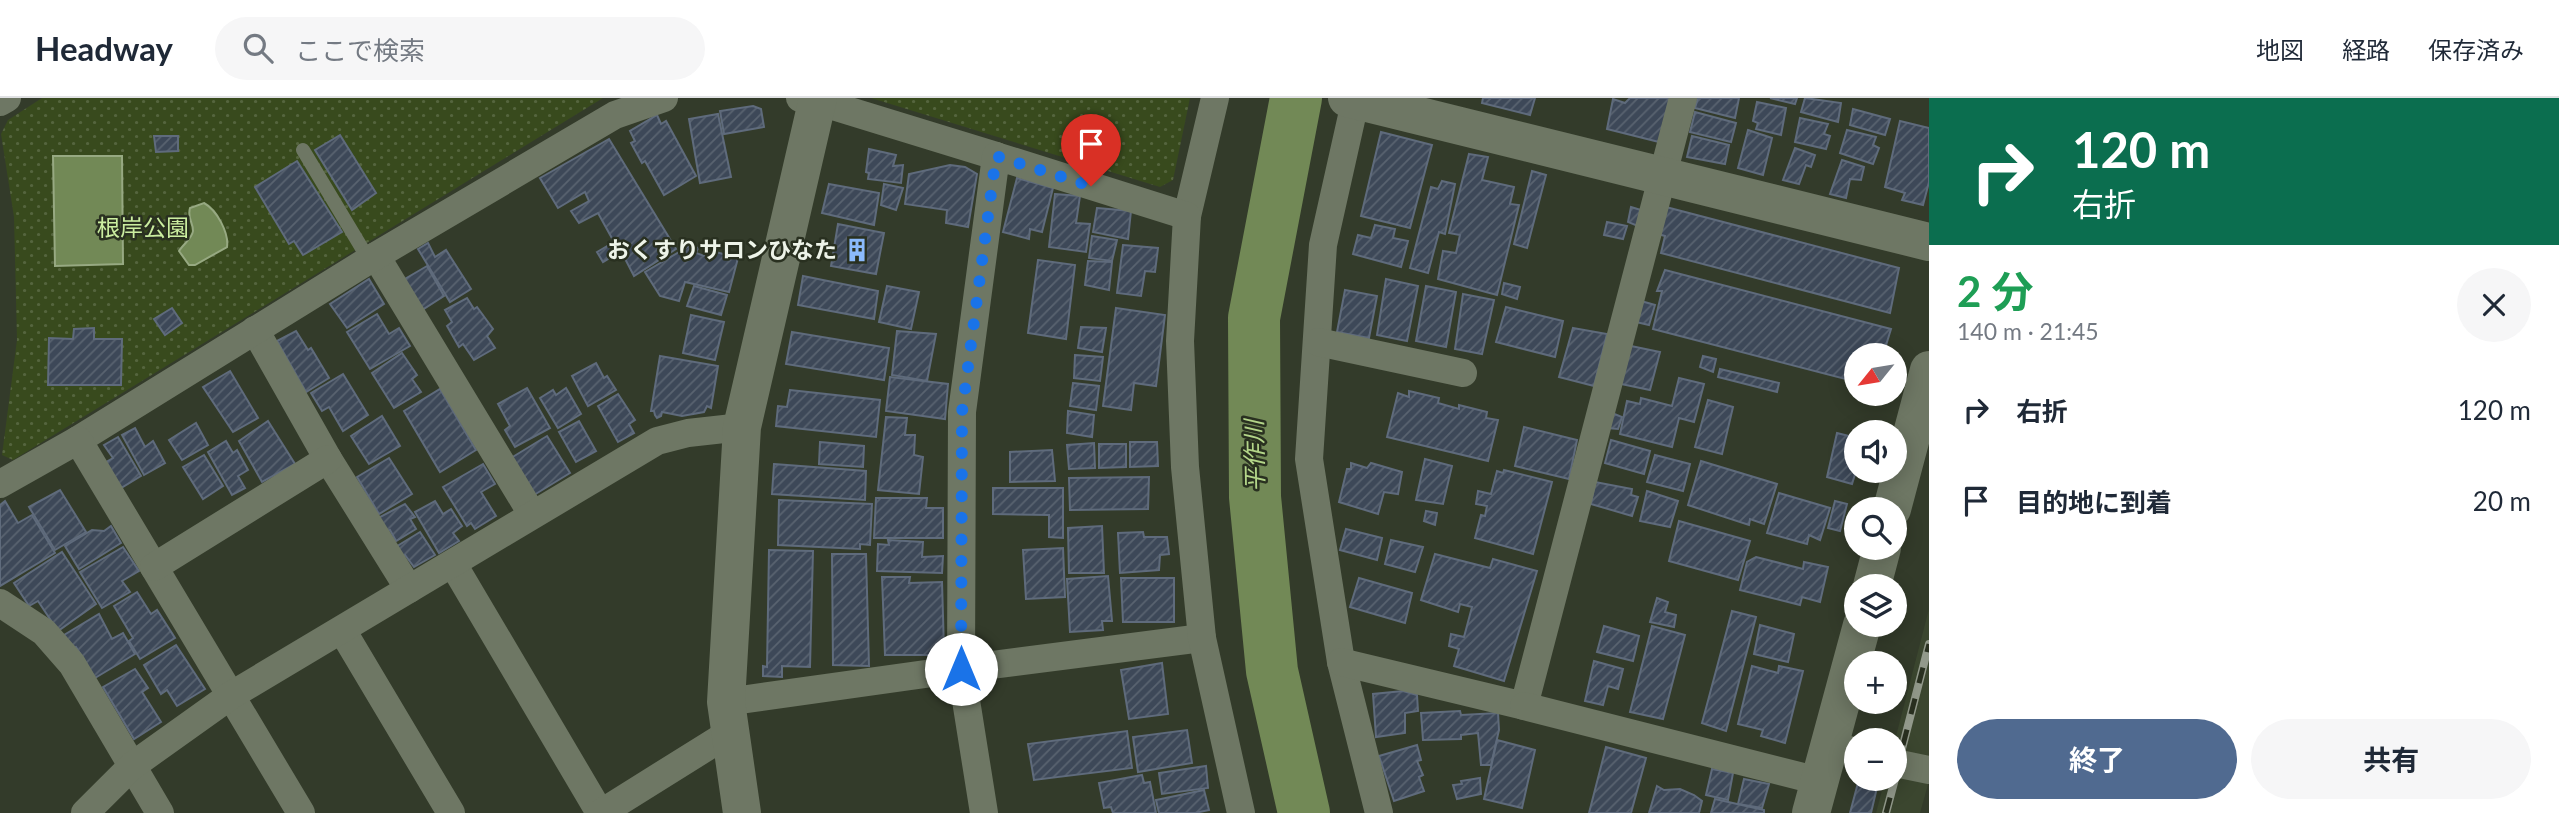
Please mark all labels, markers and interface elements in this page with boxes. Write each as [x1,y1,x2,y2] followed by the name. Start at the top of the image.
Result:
[215,17,705,80] search box
[35,28,173,68] text: Headway
[239,29,277,67] icon: search
[295,34,425,66] text: ここで検索
[2256,35,2304,64] text: 地図
[2342,35,2390,64] text: 経路
[2428,35,2524,64] text: 保存済み
[1061,114,1121,186] pin
[2072,120,2210,178] text: 120 m
[1072,125,1110,163] icon: arrive
[1957,126,2048,217] icon: right
[2072,184,2136,223] text: 右折
[97,213,189,241] park label: 根岸公園
[607,235,837,263] place label: おくすりサロンひなた
[843,236,871,264] building icon: おくすりサロンひなた
[1957,266,2034,316] text: 2 分
[2457,268,2531,342] button: close
[1957,317,2099,345] text: 140 m · 21:45
[1844,343,1908,406] north arrow
[1844,343,1907,791] map controls
[1957,391,1995,429] icon: right
[2458,394,2531,426] text: 120 m
[2016,395,2068,427] text: 右折
[1238,417,1269,492] water label: 平作川
[1844,420,1907,483] button: sound
[1957,482,1995,520] icon: arrive
[2473,485,2531,517] text: 20 m
[2016,486,2172,518] text: 目的地に到着
[1844,497,1907,560] button: search
[1844,574,1907,637] button: layers
[924,632,998,706] position arrow
[1844,651,1907,714] button: +
[1957,719,2237,799] button: 終了
[2251,719,2531,799] button: 共有
[1844,728,1907,791] button: −

